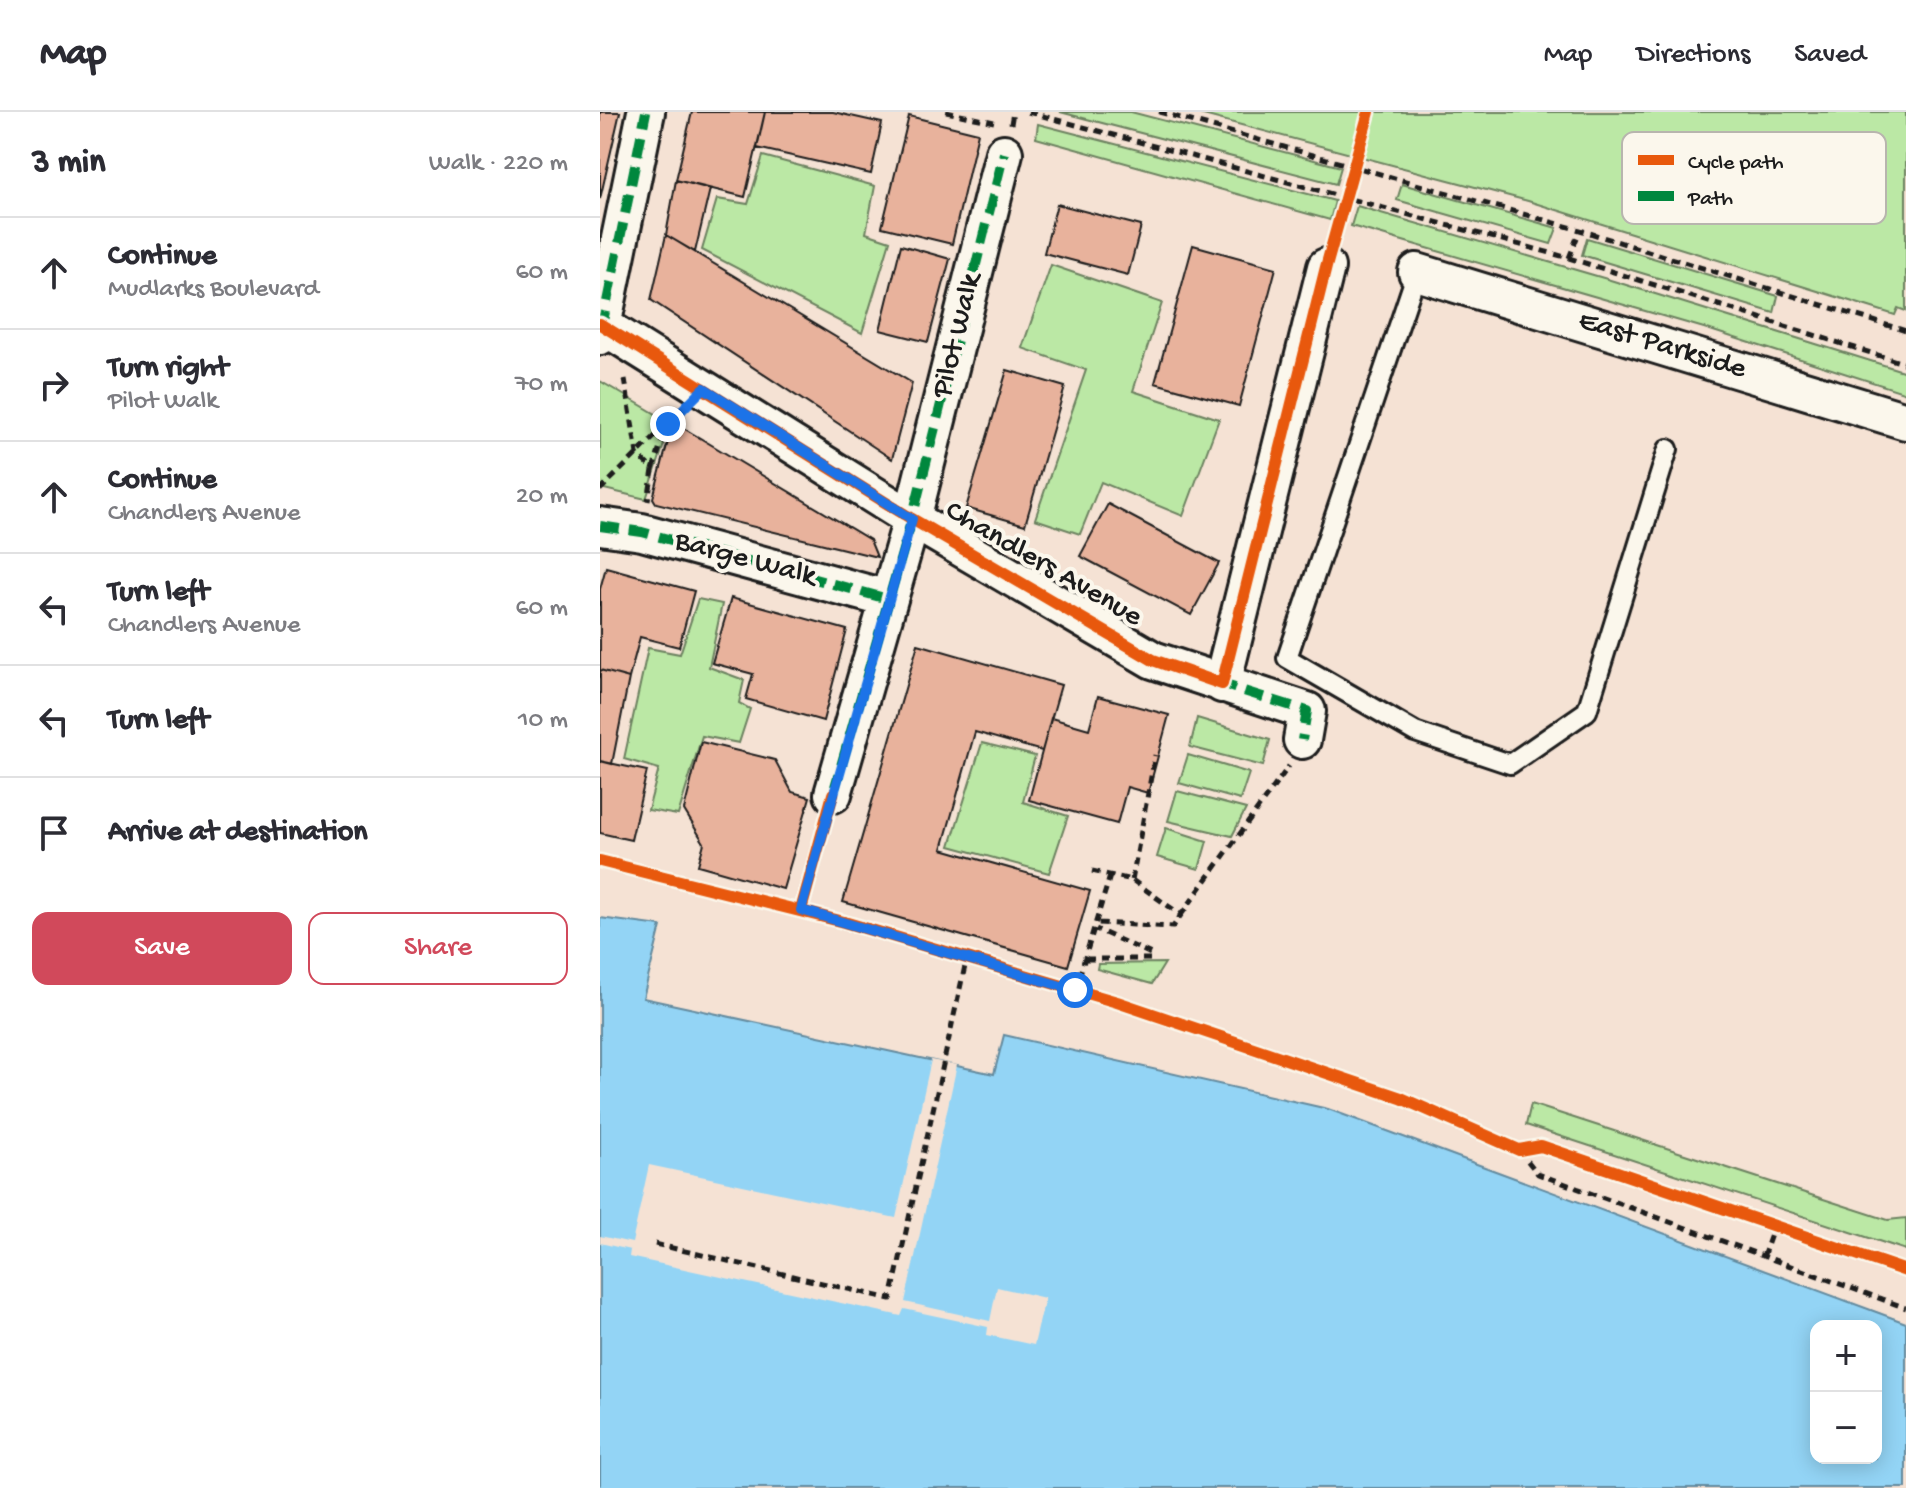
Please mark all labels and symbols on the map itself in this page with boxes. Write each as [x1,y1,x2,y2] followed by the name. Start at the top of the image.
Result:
[1622,132,1886,224] legend
[1688,151,1784,177] text: Cycle path
[1687,187,1733,213] text: Path
[925,268,991,403] street label: Pilot Walk
[1574,304,1751,388] street label: East Parkside
[650,406,686,442] route end
[938,494,1148,636] street label: Chandlers Avenue
[670,524,822,596] street label: Barge Walk
[1057,972,1093,1008] route start

